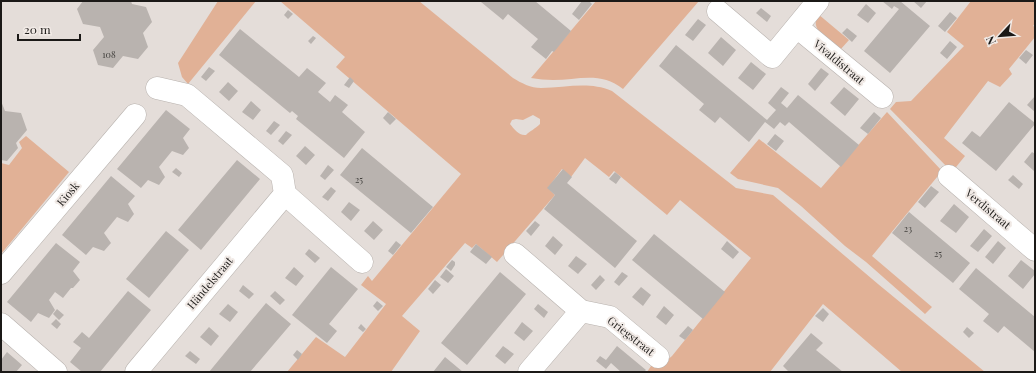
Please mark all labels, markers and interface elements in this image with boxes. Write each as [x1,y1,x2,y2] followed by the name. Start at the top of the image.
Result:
[18,16,80,42] scale bar
[980,16,1020,56] north arrow
[24,21,51,37] text: 20 m
[982,34,999,47] text: N
[810,35,868,87] street label: Vivaldistraat
[102,48,116,60] house number: 108
[355,173,363,185] house number: 25
[53,178,82,209] street label: Kiosk
[962,185,1014,232] street label: Verdistraat
[904,222,912,234] house number: 23
[934,247,942,259] house number: 25
[183,253,236,312] street label: Händelstraat
[605,313,658,359] street label: Griegstraat

